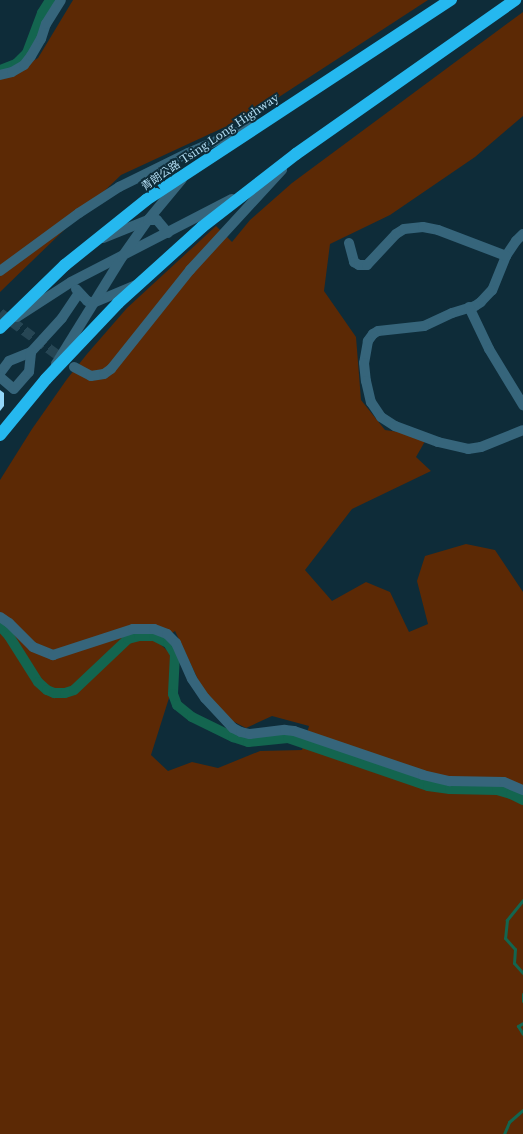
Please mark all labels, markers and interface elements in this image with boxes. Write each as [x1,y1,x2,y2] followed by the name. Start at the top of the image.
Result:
[139,91,281,193] street label: 青朗公路 Tsing Long Highway

